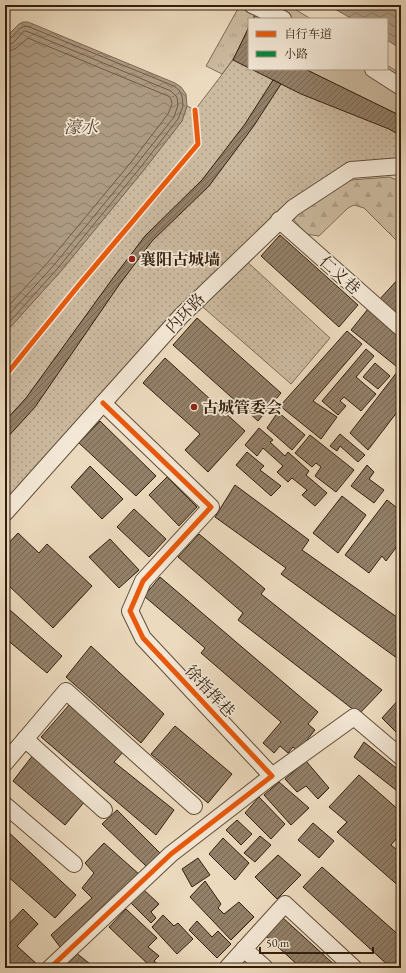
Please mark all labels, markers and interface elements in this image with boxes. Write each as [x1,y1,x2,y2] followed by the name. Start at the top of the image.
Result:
[248,18,388,70] legend
[284,26,332,42] text: 自行车道
[284,46,308,62] text: 小路
[64,116,100,138] water label: 濠水
[140,249,220,270] place label: 襄阳古城墙
[315,251,365,299] street label: 仁义巷
[127,254,137,264] marker: 襄阳古城墙
[161,288,209,338] street label: 内环路
[202,397,282,418] place label: 古城管委会
[189,402,199,412] marker: 古城管委会
[180,660,240,722] street label: 徐指挥巷
[260,929,373,955] scale bar
[266,935,290,951] text: 50 m

